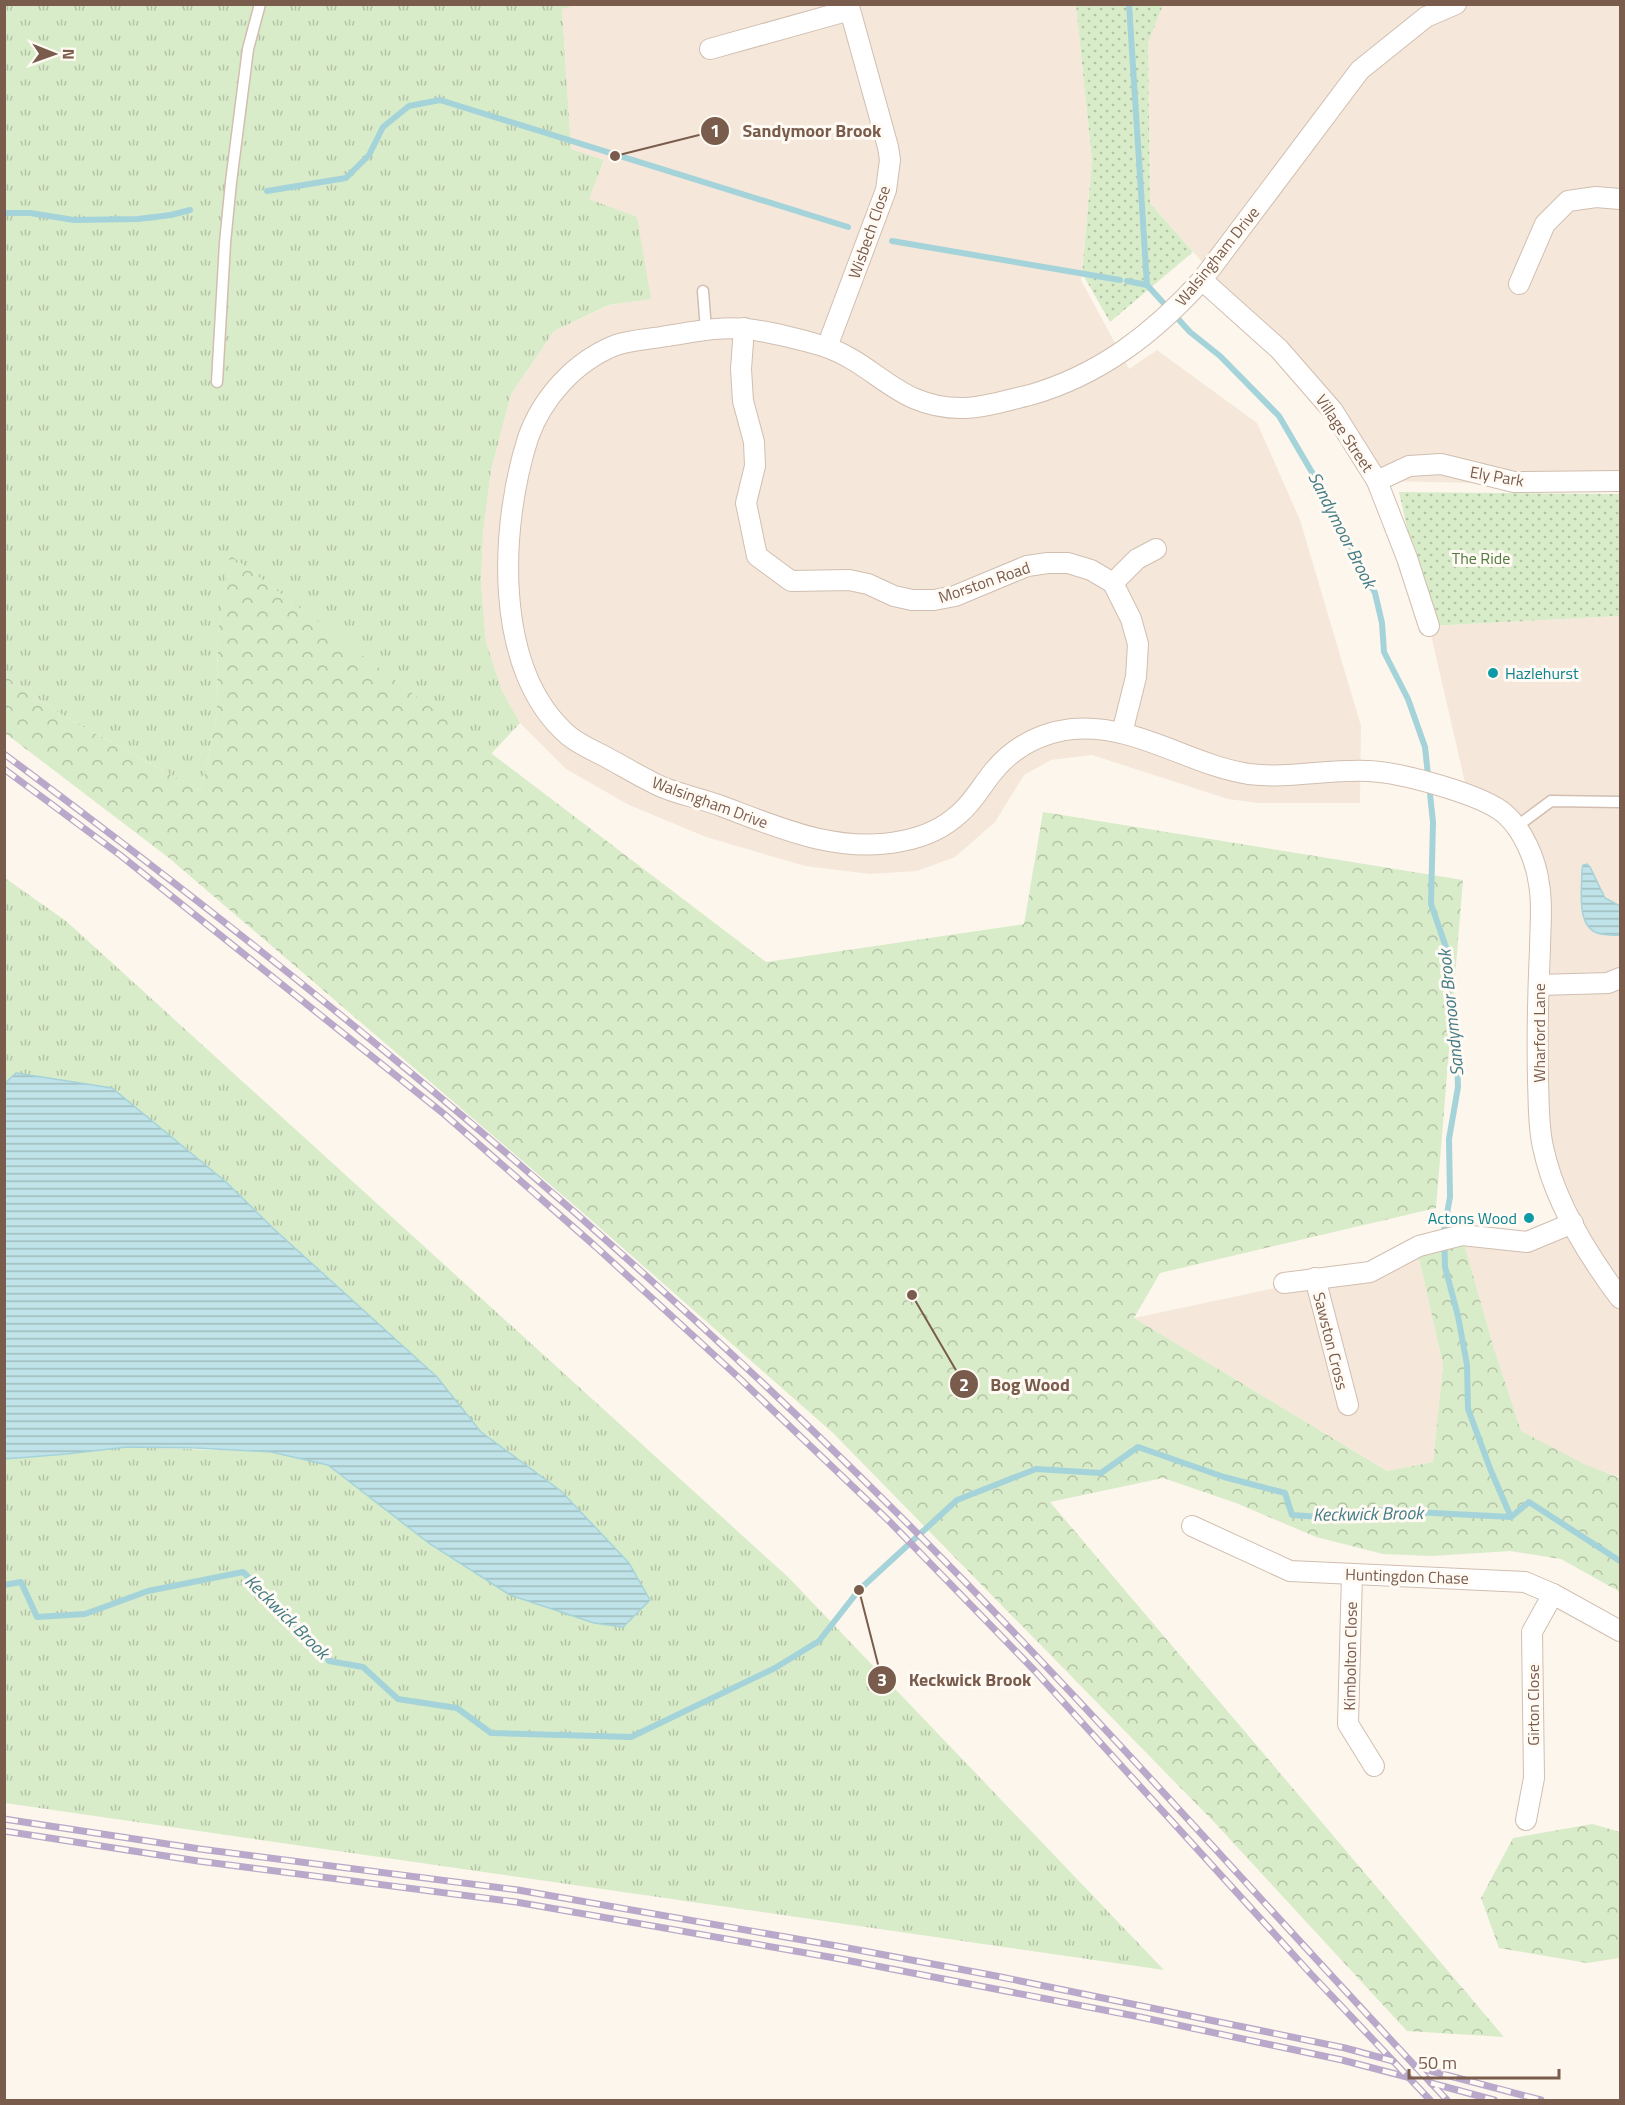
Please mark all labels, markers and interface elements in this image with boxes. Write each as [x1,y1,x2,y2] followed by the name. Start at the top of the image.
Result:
[24,24,84,84] north arrow
[57,49,81,60] text: N
[700,113,893,149] callout: Sandymoor Brook
[710,117,720,144] text: 1
[743,117,882,144] text: Sandymoor Brook
[842,182,896,282] street label: Wisbech Close
[1169,201,1265,311] street label: Walsingham Drive
[1310,389,1380,477] street label: Village Street
[1468,459,1526,493] street label: Ely Park
[1302,467,1384,594] water label: Sandymoor Brook
[1452,546,1510,570] park label: The Ride
[935,555,1033,609] street label: Morston Road
[1505,661,1579,685] place label: Hazlehurst
[1486,666,1500,680] marker: Hazlehurst
[649,770,771,834] street label: Walsingham Drive
[1430,946,1471,1078] water label: Sandymoor Brook
[1527,983,1551,1083] street label: Wharford Lane
[1428,1206,1517,1230] place label: Actons Wood
[1522,1211,1536,1225] marker: Actons Wood
[1307,1290,1355,1392] street label: Sawston Cross
[949,1366,1082,1402] callout: Bog Wood
[959,1371,969,1398] text: 2
[990,1371,1070,1398] text: Bog Wood
[1313,1499,1425,1528] water label: Keckwick Brook
[1345,1562,1469,1590] street label: Huntingdon Chase
[239,1568,337,1667] water label: Keckwick Brook
[1337,1601,1363,1711] street label: Kimbolton Close
[867,1662,1043,1698] callout: Keckwick Brook
[1521,1664,1545,1746] street label: Girton Close
[877,1666,887,1693] text: 3
[909,1666,1032,1693] text: Keckwick Brook
[1409,2042,1559,2080] scale bar
[1418,2049,1457,2076] text: 50 m

